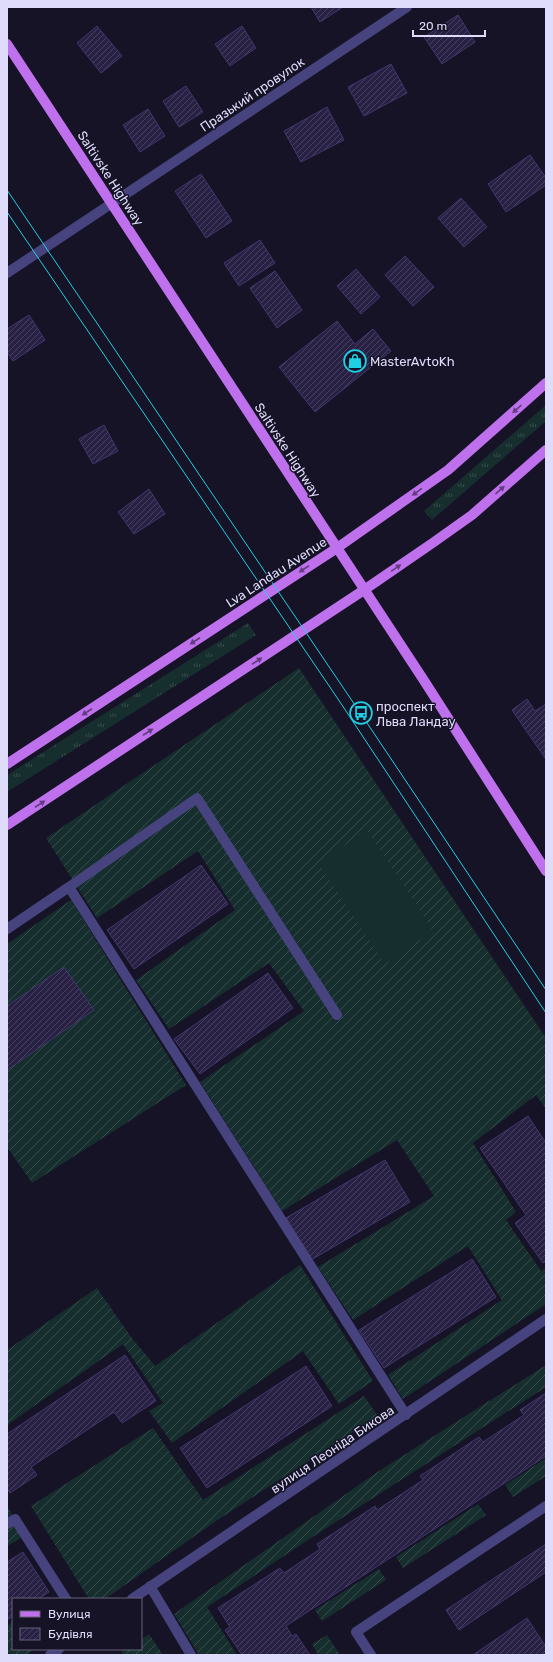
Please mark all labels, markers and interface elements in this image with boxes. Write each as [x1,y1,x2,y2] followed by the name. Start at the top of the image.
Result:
[413,12,485,38] scale bar
[419,19,447,33] text: 20 m
[197,54,307,135] street label: Празький провулок
[74,128,147,229] street label: Saltivske Highway
[342,348,368,374] shop icon: MasterAvtoKh
[370,354,455,369] place label: MasterAvtoKh
[251,400,324,501] street label: Saltivske Highway
[512,405,522,414] one-way arrow
[495,485,505,495] one-way arrow
[412,488,422,496] one-way arrow
[223,534,329,611] street label: Lva Landau Avenue
[391,564,401,572] one-way arrow
[298,566,310,573] one-way arrow
[190,637,200,645] one-way arrow
[252,657,262,665] one-way arrow
[376,699,456,729] place label: проспект Льва Ландау
[348,700,374,726] bus stop icon: проспект Льва Ландау
[81,708,92,716] one-way arrow
[142,729,154,736] one-way arrow
[34,800,45,808] one-way arrow
[268,1402,397,1496] street label: вулиця Леоніда Бикова
[12,1598,142,1650] legend
[48,1607,90,1621] text: Вулиця
[48,1627,93,1641] text: Будівля

